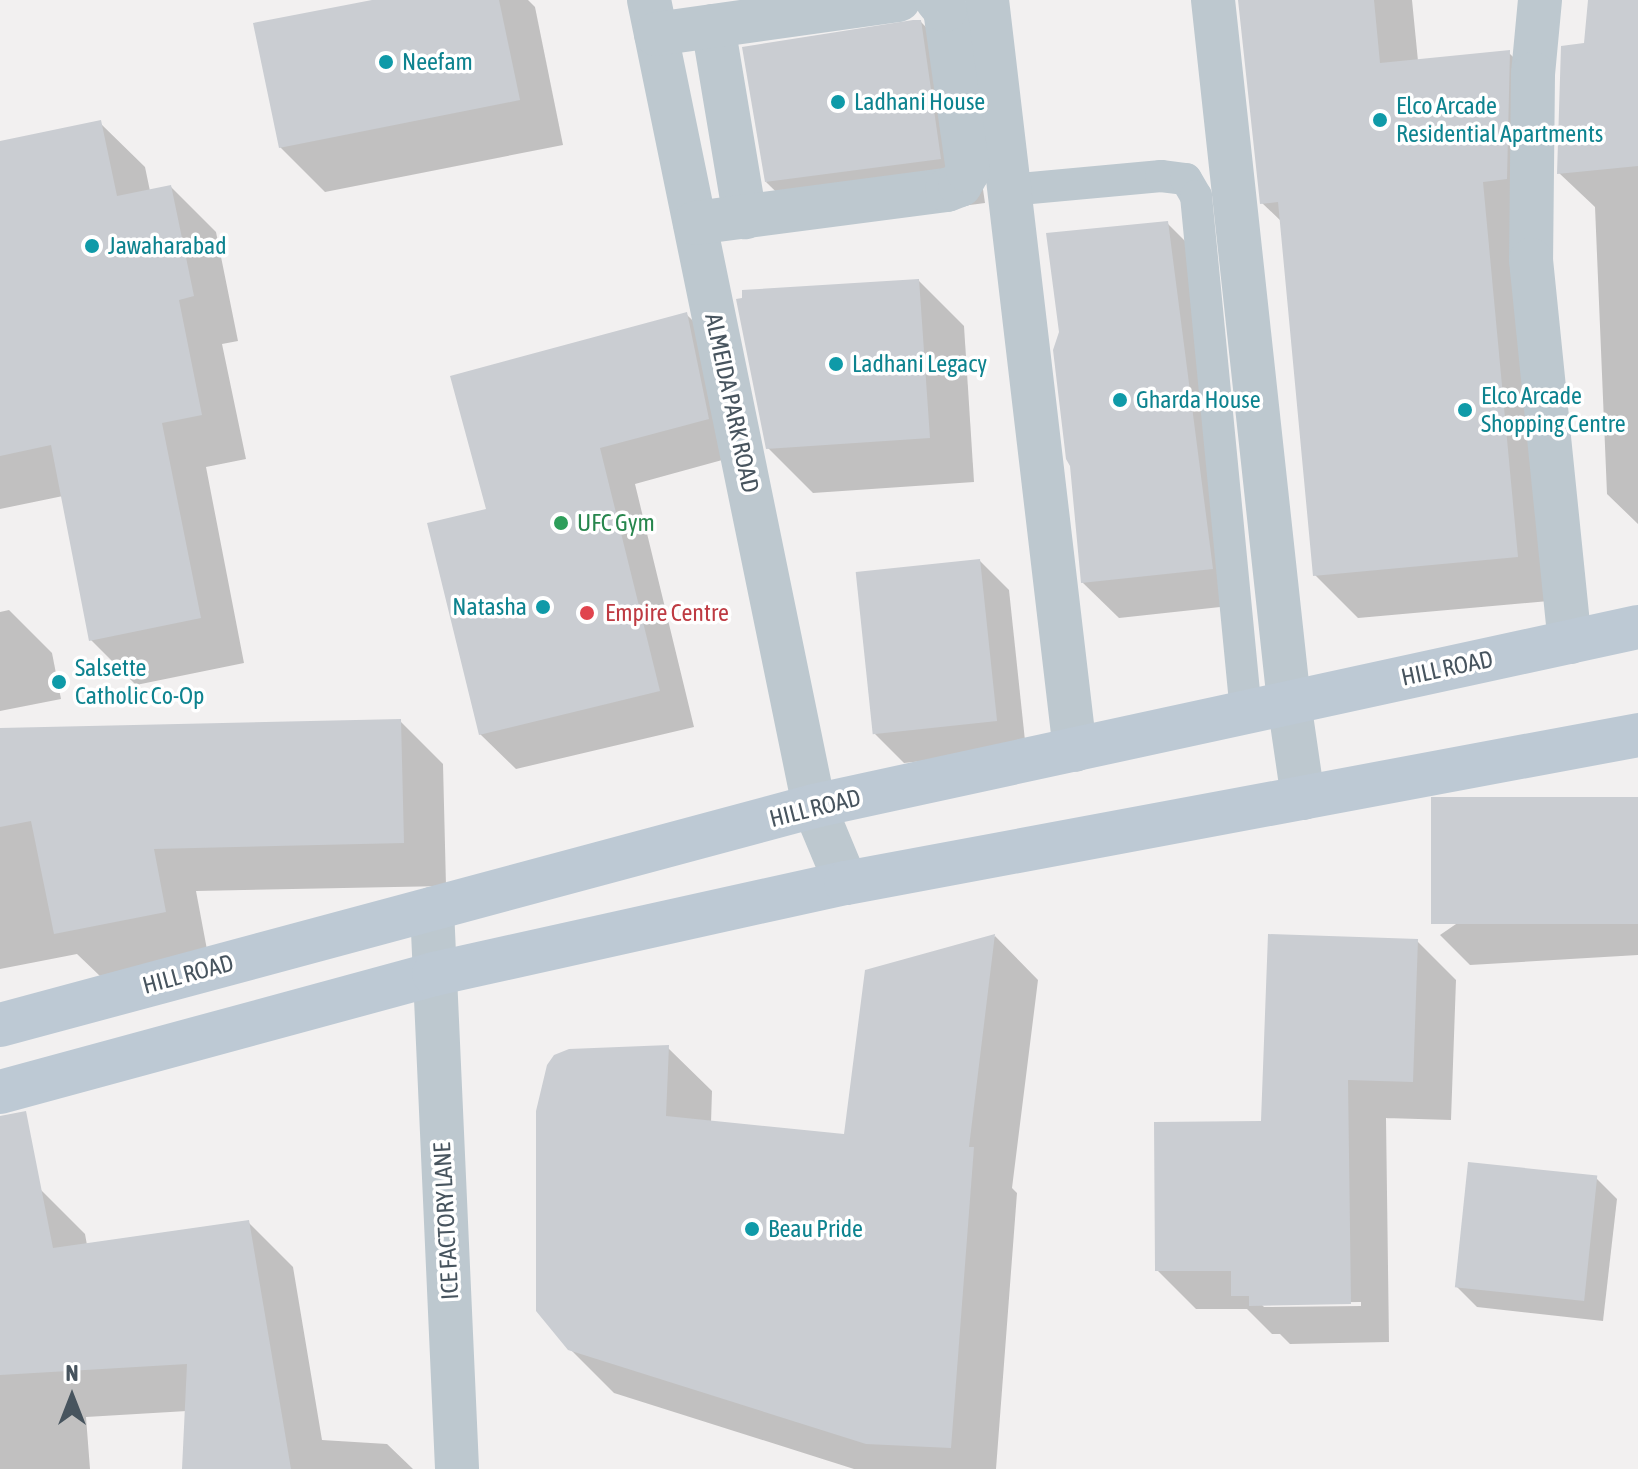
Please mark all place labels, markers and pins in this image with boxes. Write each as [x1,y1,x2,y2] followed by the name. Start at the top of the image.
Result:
[402,48,473,76] place label: Neefam
[377,53,395,71] marker: Neefam
[854,88,985,116] place label: Ladhani House
[1396,92,1603,148] place label: Elco Arcade Residential Apartments
[829,93,847,111] marker: Ladhani House
[1371,111,1389,129] marker: Elco Arcade Residential Apartments
[108,232,227,260] place label: Jawaharabad
[83,237,101,255] marker: Jawaharabad
[852,350,987,378] place label: Ladhani Legacy
[827,355,845,373] marker: Ladhani Legacy
[1481,382,1626,438] place label: Elco Arcade Shopping Centre
[1136,386,1261,414] place label: Gharda House
[1111,391,1129,409] marker: Gharda House
[1456,401,1474,419] marker: Elco Arcade Shopping Centre
[577,509,655,537] place label: UFC Gym
[552,514,570,532] marker: UFC Gym
[452,593,527,621] place label: Natasha
[534,598,552,616] marker: Natasha
[605,599,729,627] place label: Empire Centre
[576,602,598,624] marker: Empire Centre
[75,654,204,710] place label: Salsette Catholic Co-Op
[50,673,68,691] marker: Salsette Catholic Co-Op
[768,1215,863,1243] place label: Beau Pride
[743,1220,761,1238] marker: Beau Pride

